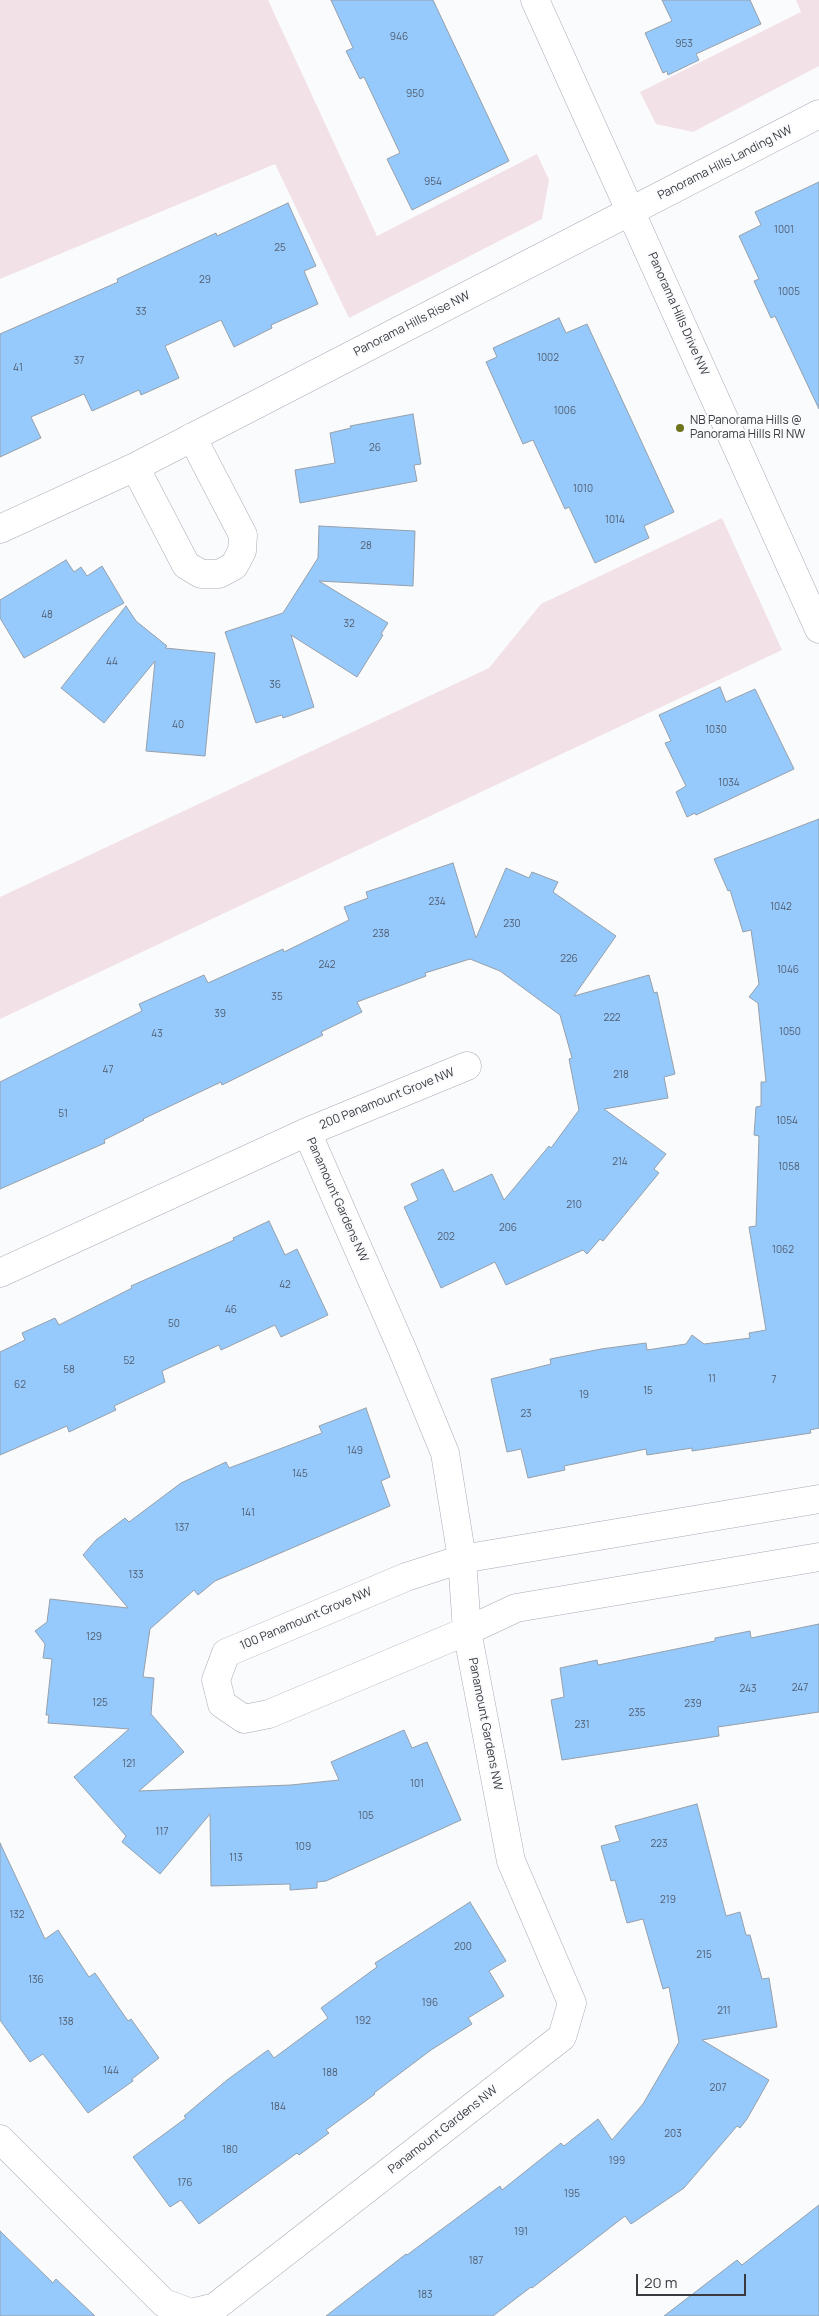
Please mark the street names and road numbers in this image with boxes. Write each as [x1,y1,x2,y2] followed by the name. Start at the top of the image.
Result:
[655,123,795,203] street label: Panorama Hills Landing NW
[644,250,712,378] street label: Panorama Hills Drive NW
[351,288,473,360] street label: Panorama Hills Rise NW
[317,1065,457,1133] street label: 200 Panamount Grove NW
[303,1136,371,1264] street label: Panamount Gardens NW
[238,1585,374,1653] street label: 100 Panamount Grove NW
[465,1657,505,1791] street label: Panamount Gardens NW
[386,2083,500,2177] street label: Panamount Gardens NW

